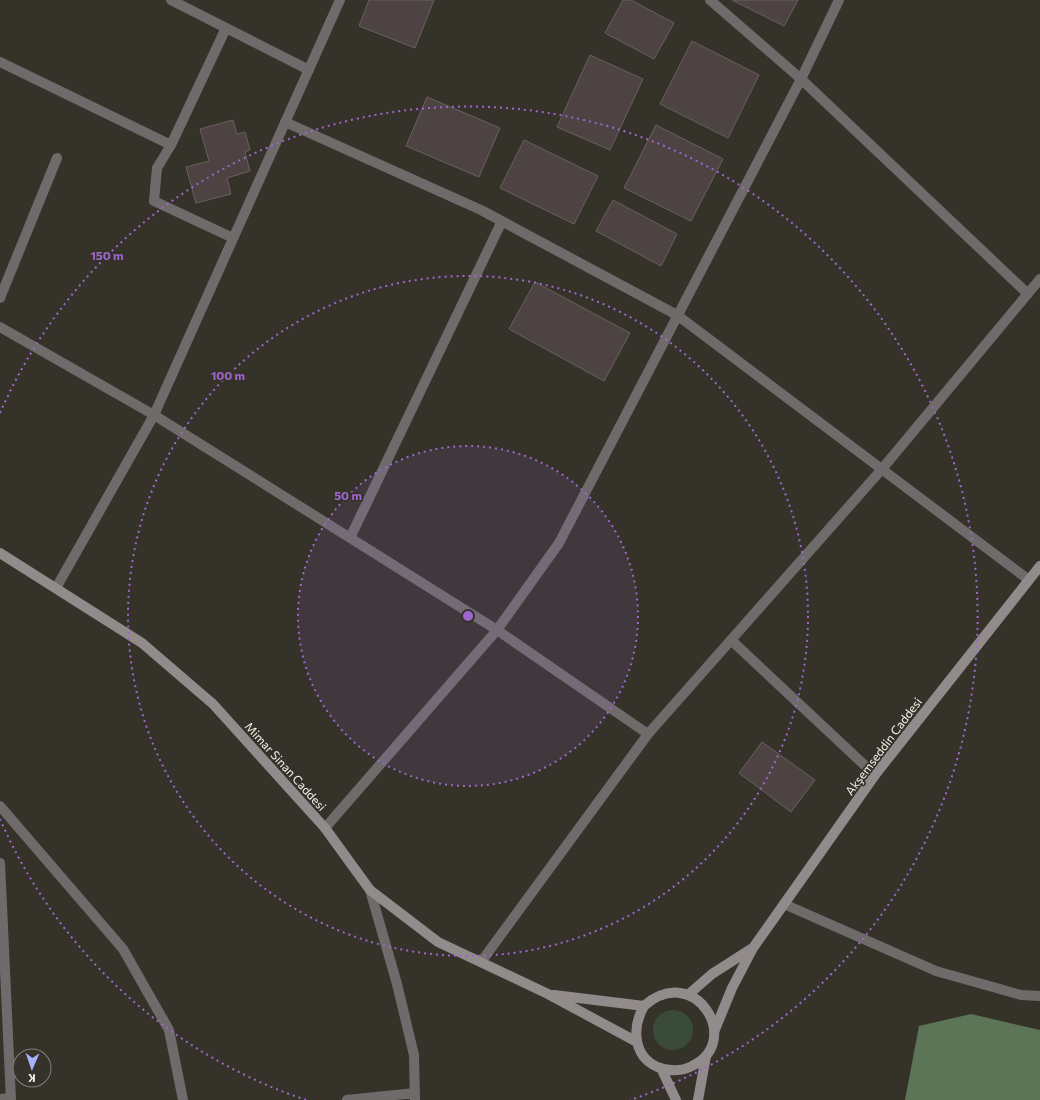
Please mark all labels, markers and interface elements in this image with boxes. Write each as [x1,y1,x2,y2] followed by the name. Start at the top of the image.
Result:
[90,248,124,262] text: 150 m
[211,368,245,382] text: 100 m
[334,488,362,502] text: 50 m
[461,609,475,623] centre of rings
[842,695,924,797] street label: Akşemseddin Caddesi
[243,719,329,813] street label: Mimar Sinan Caddesi
[12,1048,52,1088] north arrow
[27,1072,36,1085] text: K

